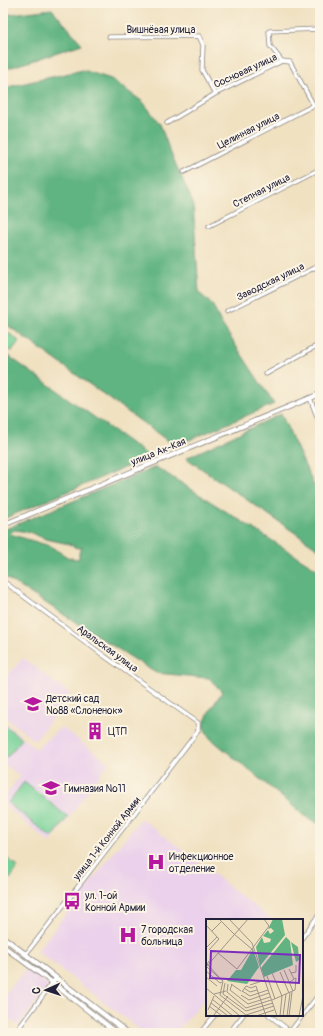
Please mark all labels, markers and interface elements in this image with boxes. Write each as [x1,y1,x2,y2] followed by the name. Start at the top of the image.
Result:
[127,24,196,36] street label: Вишнёвая улица
[212,51,279,91] street label: Сосновая улица
[215,110,282,152] street label: Целинная улица
[231,171,292,210] street label: Степная улица
[235,260,306,303] street label: Заводская улица
[128,435,188,469] street label: улица Ак-Кая
[75,623,140,675] street label: Аральская улица
[45,693,123,717] place label: Детский сад №88 «Слоненок»
[23,694,43,714] school or university icon: Детский сад №88 «Слоненок»
[85,721,105,741] building icon: ЦТП
[108,726,127,738] place label: ЦТП
[41,778,61,798] school or university icon: Гимназия №11
[64,783,126,795] place label: Гимназия №11
[70,794,143,883] street label: улица 1-й Конной Армии
[169,851,234,875] place label: Инфекционное отделение
[146,852,166,872] hospital icon: Инфекционное отделение
[84,890,146,914] place label: ул. 1-ой Конной Армии
[62,891,82,911] bus stop icon: ул. 1-ой Конной Армии
[206,919,303,1016] inset map
[141,924,193,948] place label: 7 городская больница
[118,925,138,945] hospital icon: 7 городская больница
[26,970,66,1010] north arrow
[30,987,43,994] text: С

